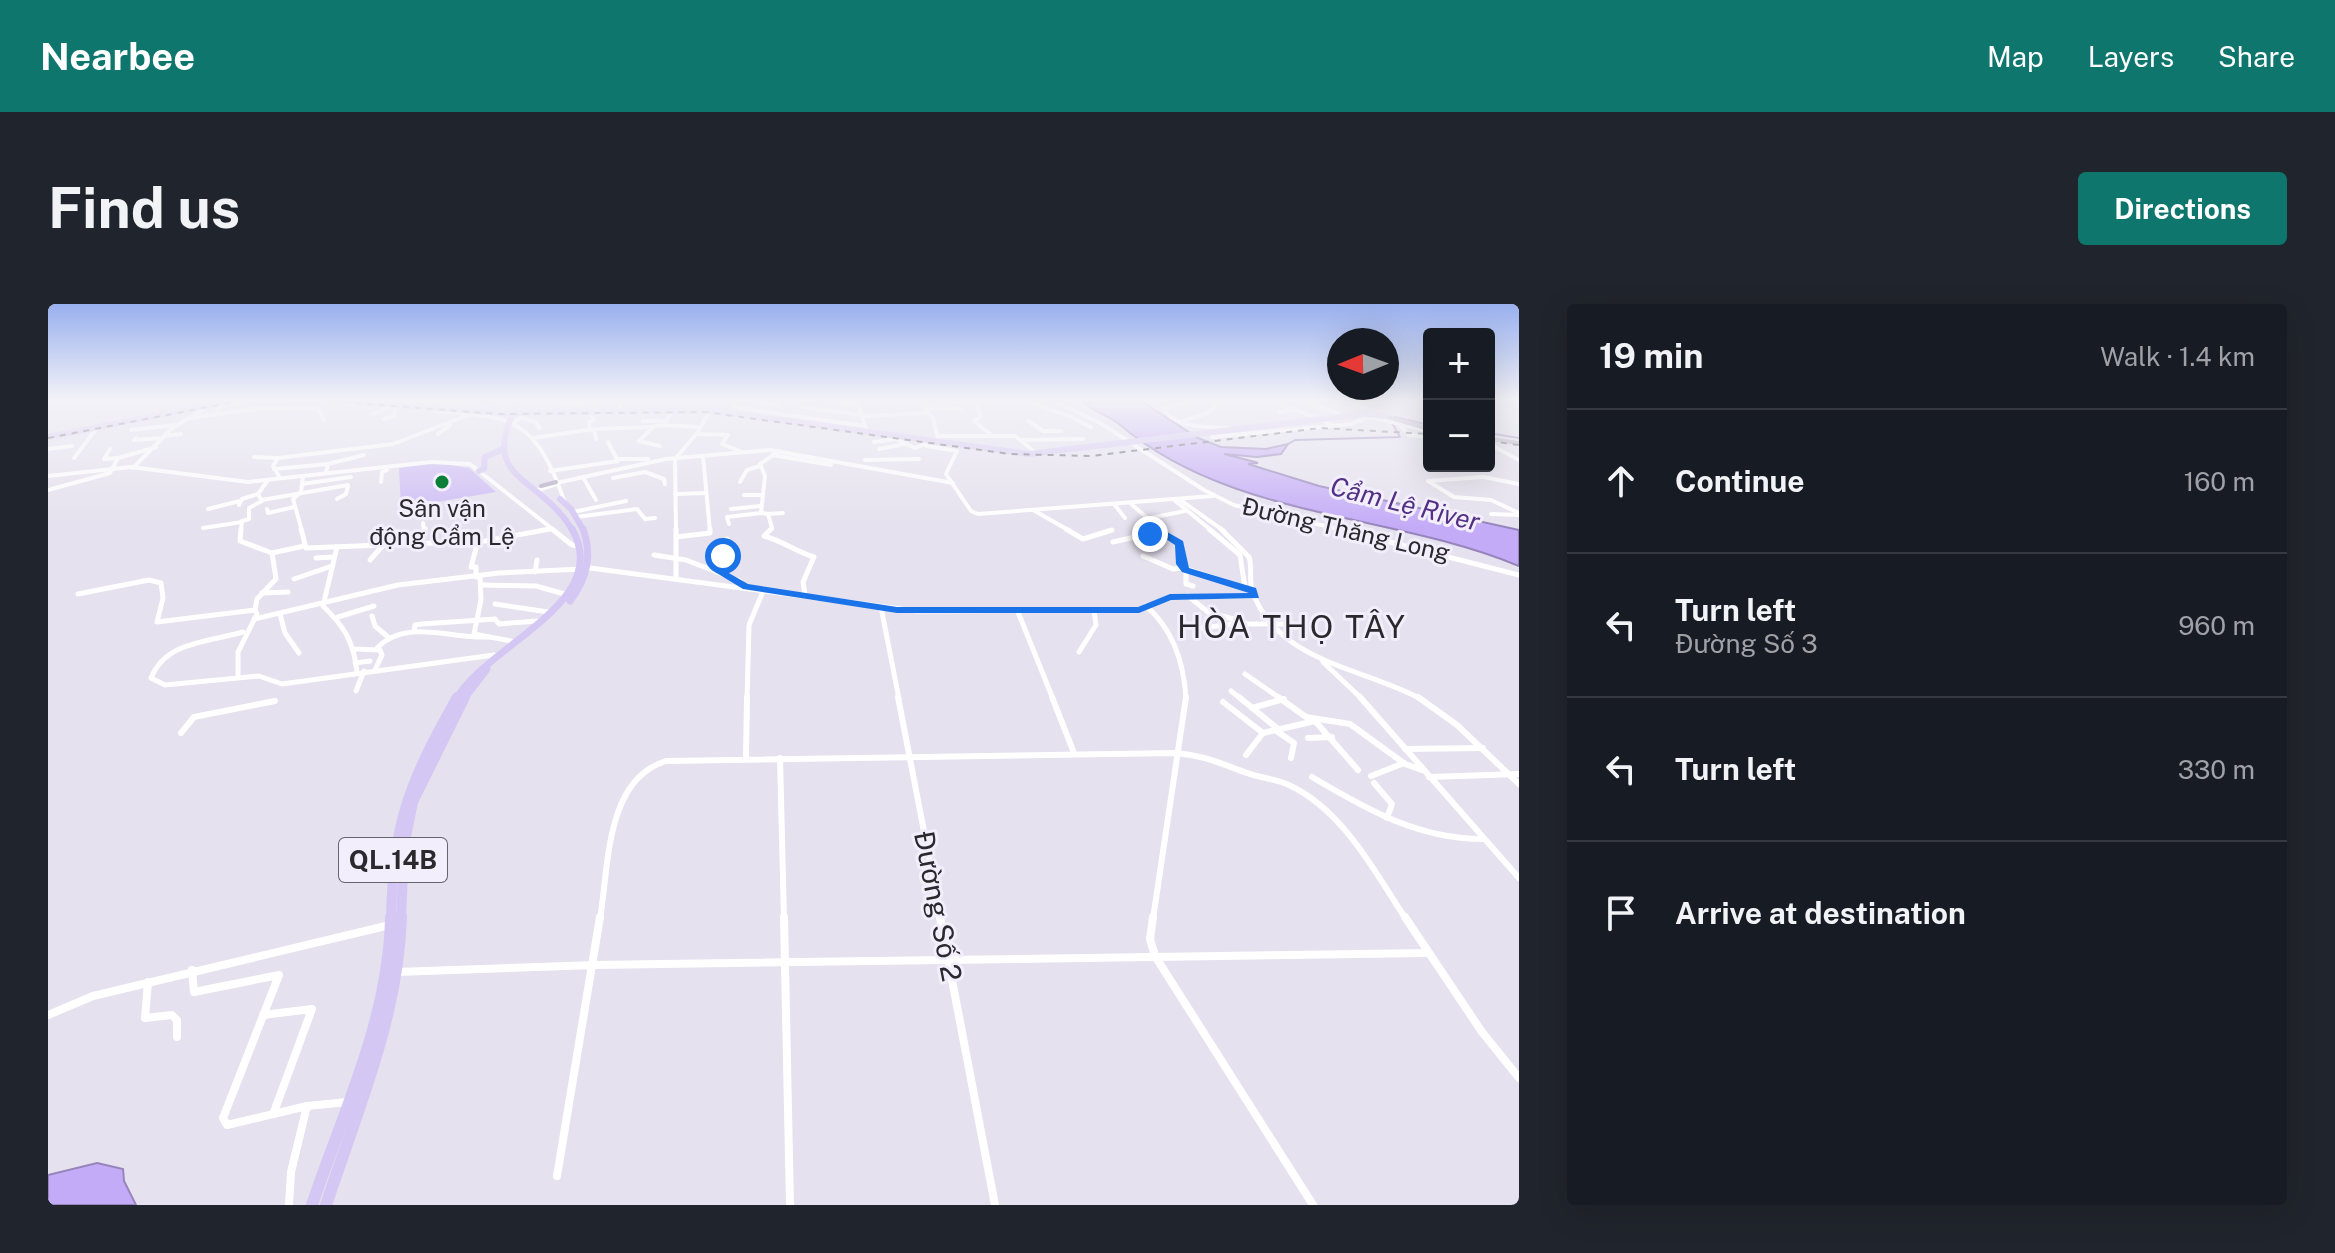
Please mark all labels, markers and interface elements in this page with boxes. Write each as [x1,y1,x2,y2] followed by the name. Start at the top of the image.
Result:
[40,34,195,79] text: Nearbee
[1987,40,2044,73] text: Map
[2088,40,2174,73] text: Layers
[2218,40,2295,73] text: Share
[2078,172,2287,245] button: Directions
[48,175,240,241] text: Find us
[1327,328,1399,400] north arrow
[1423,328,1495,472] map controls
[1423,328,1495,400] button: +
[1599,336,1703,376] text: 19 min
[2100,341,2255,372] text: Walk · 1.4 km
[1423,400,1495,472] button: −
[1599,459,1643,503] icon: ahead
[1675,463,1805,499] text: Continue
[2184,466,2255,497] text: 160 m
[1327,470,1483,537] water label: Cẩm Lệ River
[433,473,451,491] marker: Sân vận động Cẩm Lệ
[1239,491,1453,567] street label: Đường Thăng Long
[369,494,515,550] place label: Sân vận động Cẩm Lệ
[1132,516,1168,552] route end
[705,538,741,574] route start
[1675,592,1796,628] text: Turn left
[1599,603,1643,647] icon: left
[1177,607,1407,645] district label: HÒA THỌ TÂY
[2178,610,2255,641] text: 960 m
[1675,628,1818,659] text: Đường Số 3
[1599,747,1643,791] icon: left
[1675,751,1796,787] text: Turn left
[2178,754,2255,785] text: 330 m
[908,828,969,984] street label: Đường Số 2
[339,838,447,882] road number: QL.14B
[1599,891,1643,935] icon: arrive
[1675,895,1966,931] text: Arrive at destination

